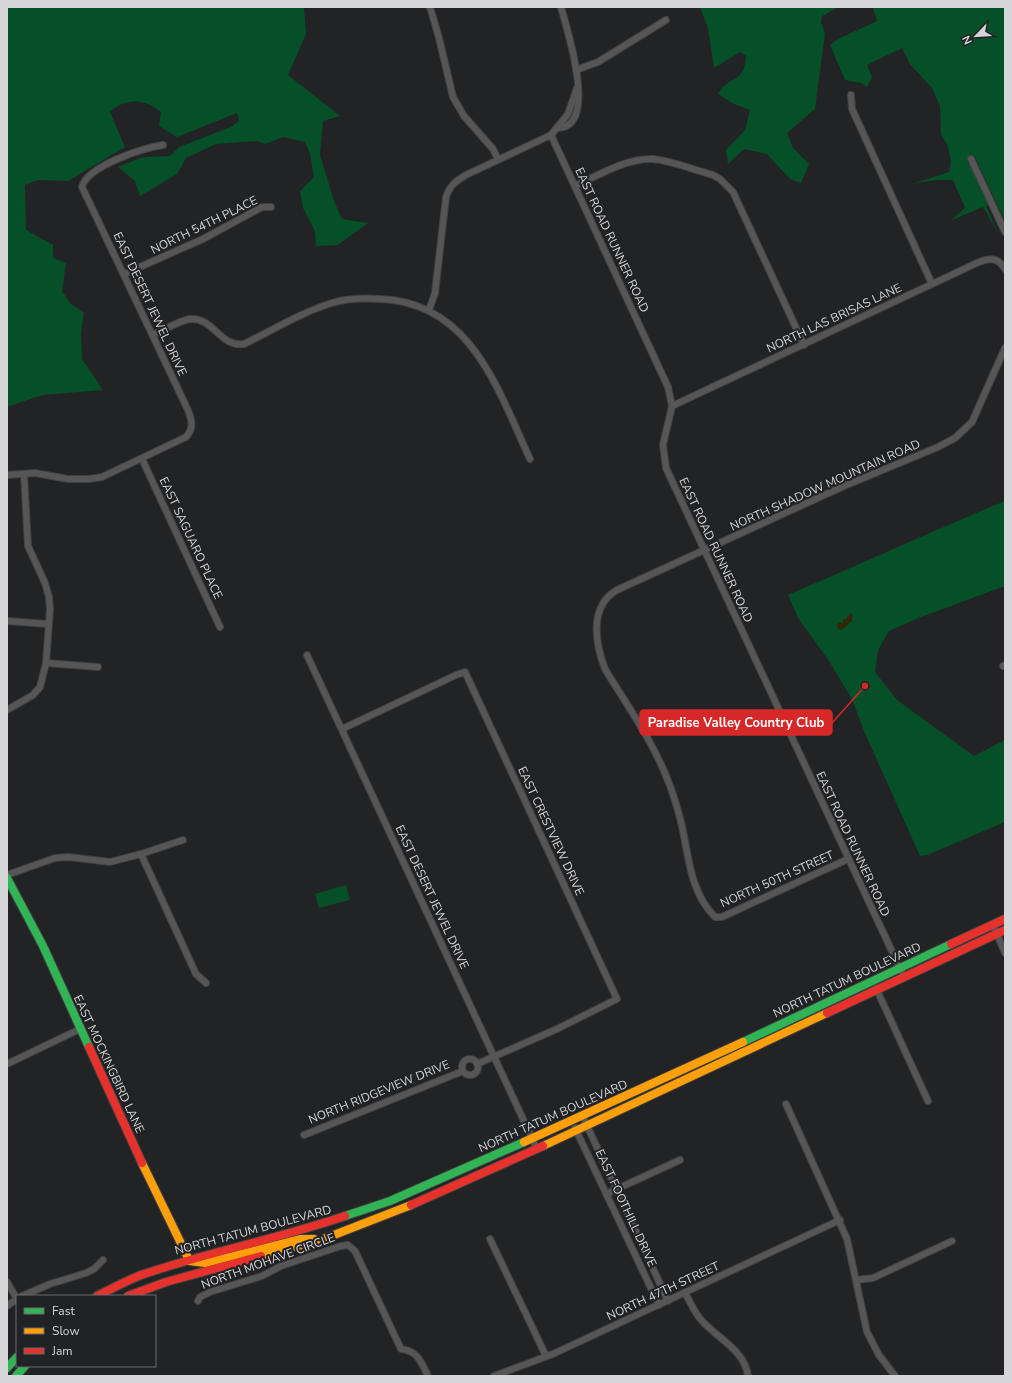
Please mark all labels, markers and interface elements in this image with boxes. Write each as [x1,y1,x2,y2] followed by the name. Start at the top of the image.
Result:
[956,16,996,56] north arrow
[959,33,976,47] text: N
[571,165,653,315] street label: EAST ROAD RUNNER ROAD
[148,192,260,258] street label: NORTH 54TH PLACE
[110,229,190,379] street label: EAST DESERT JEWEL DRIVE
[764,280,904,356] street label: NORTH LAS BRISAS LANE
[727,436,923,534] street label: NORTH SHADOW MOUNTAIN ROAD
[156,474,226,602] street label: EAST SAGUARO PLACE
[675,475,757,625] street label: EAST ROAD RUNNER ROAD
[640,710,832,735] callout: Paradise Valley Country Club
[648,714,825,732] text: Paradise Valley Country Club
[514,764,588,898] street label: EAST CRESTVIEW DRIVE
[812,769,894,919] street label: EAST ROAD RUNNER ROAD
[392,822,472,972] street label: EAST DESERT JEWEL DRIVE
[718,846,837,911] street label: NORTH 50TH STREET
[770,939,924,1021] street label: NORTH TATUM BOULEVARD
[70,992,148,1136] street label: EAST MOCKINGBIRD LANE
[306,1056,452,1128] street label: NORTH RIDGEVIEW DRIVE
[476,1076,630,1156] street label: NORTH TATUM BOULEVARD
[592,1147,660,1269] street label: EAST FOOTHILL DRIVE
[173,1201,333,1259] street label: NORTH TATUM BOULEVARD
[199,1229,337,1293] street label: NORTH MOHAVE CIRCLE
[604,1258,723,1324] street label: NORTH 47TH STREET
[16,1295,156,1367] legend
[52,1303,75,1319] text: Fast
[52,1323,80,1339] text: Slow
[51,1343,73,1359] text: Jam

